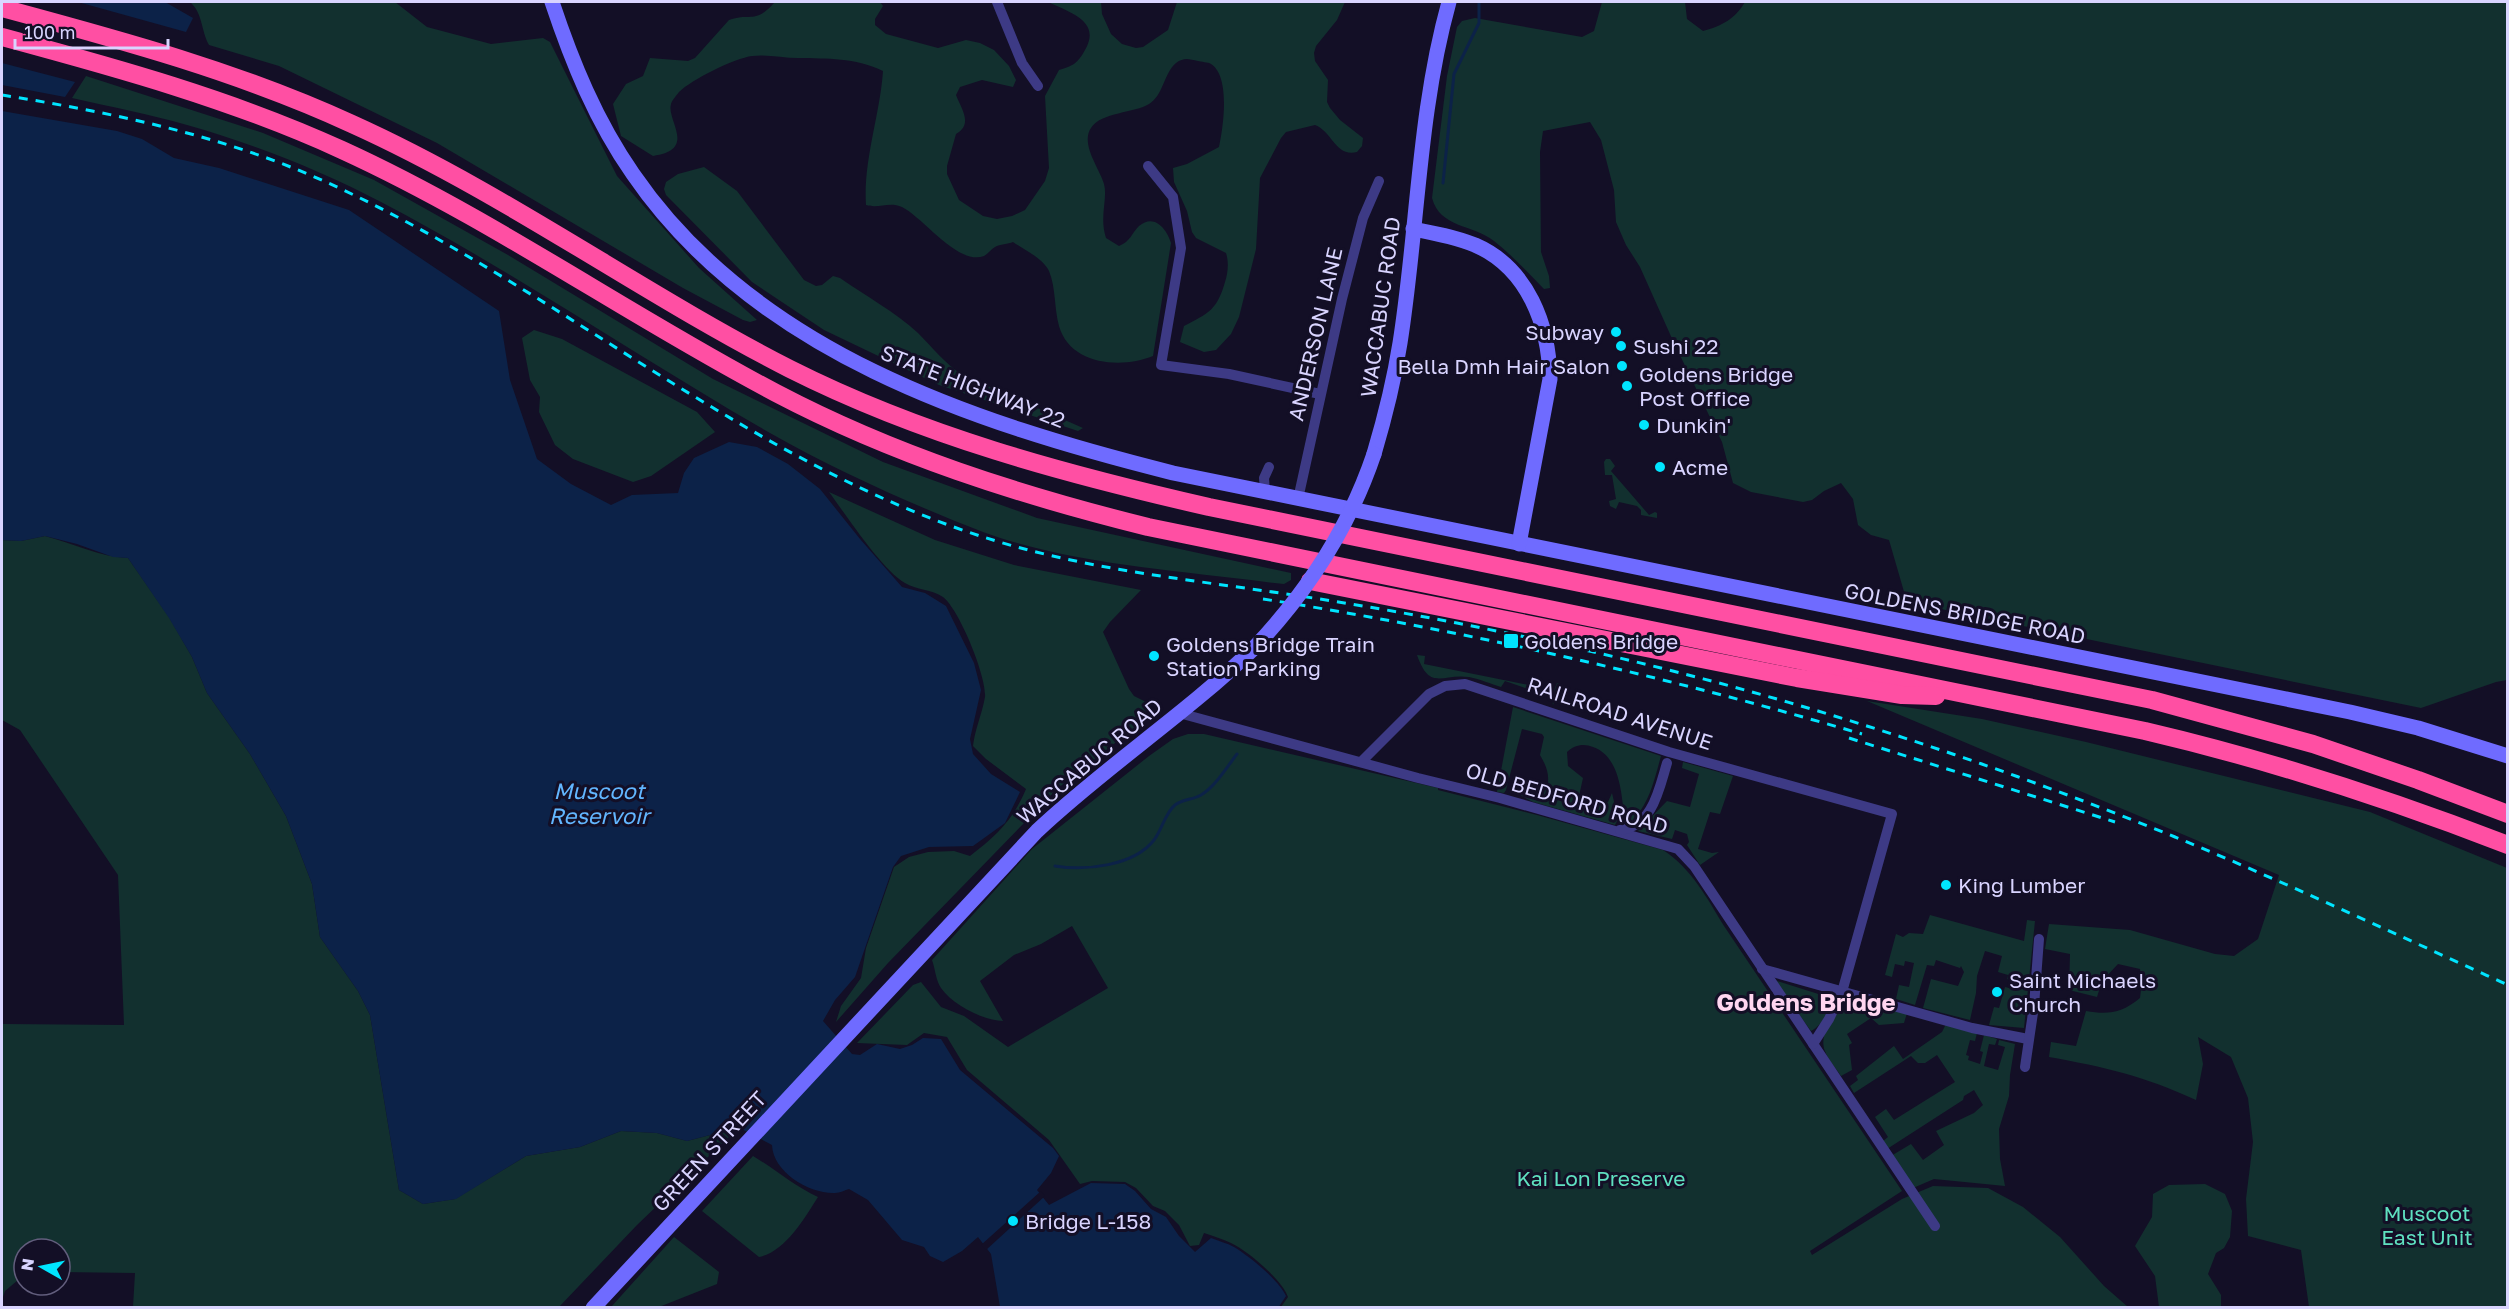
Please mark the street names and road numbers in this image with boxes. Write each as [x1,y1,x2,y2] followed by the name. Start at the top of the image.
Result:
[1354,215,1406,399] street label: WACCABUC ROAD
[1282,245,1348,423] street label: ANDERSON LANE
[877,339,1069,433] street label: STATE HIGHWAY 22
[1842,577,2088,649] street label: GOLDENS BRIDGE ROAD
[1524,671,1716,755] street label: RAILROAD AVENUE
[1011,693,1167,829] street label: WACCABUC ROAD
[1463,757,1671,839] street label: OLD BEDFORD ROAD
[647,1085,771,1217] street label: GREEN STREET

